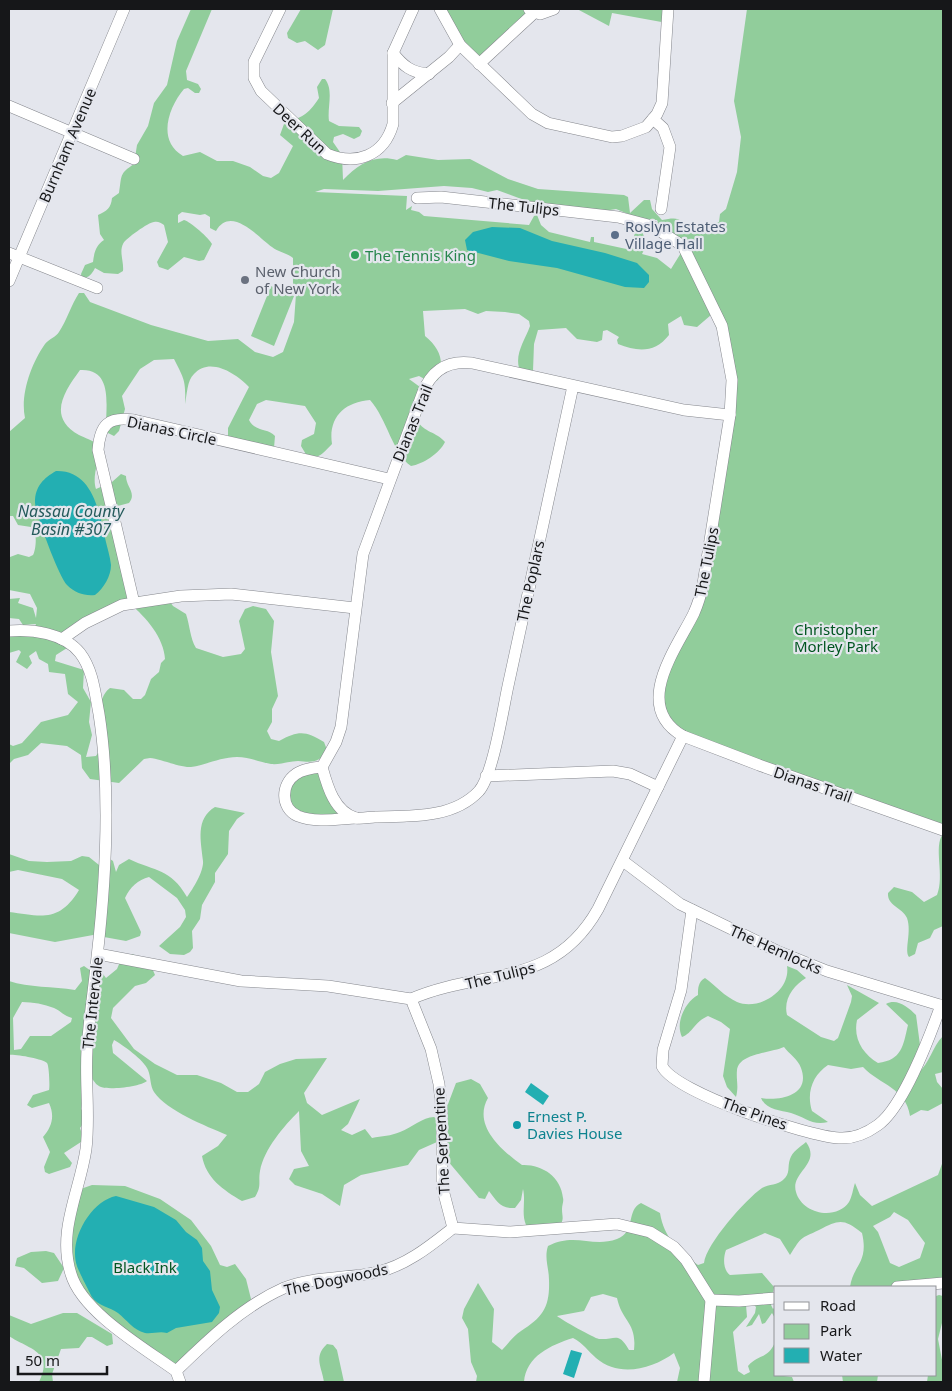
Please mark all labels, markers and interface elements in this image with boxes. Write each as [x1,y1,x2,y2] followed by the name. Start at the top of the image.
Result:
[34,85,100,205] street label: Burnham Avenue
[269,98,331,158] street label: Deer Run
[488,192,560,220] street label: The Tulips
[625,216,726,253] place label: Roslyn Estates Village Hall
[609,229,621,241] marker: Roslyn Estates Village Hall
[365,245,476,265] place label: The Tennis King
[349,249,361,261] marker: The Tennis King
[255,261,341,298] place label: New Church of New York
[239,274,251,286] marker: New Church of New York
[387,381,437,465] street label: Dianas Trail
[126,411,218,449] street label: Dianas Circle
[18,500,126,540] water label: Nassau County Basin #307
[689,525,723,599] street label: The Tulips
[512,538,548,624] street label: The Poplars
[794,619,878,656] park label: Christopher Morley Park
[771,761,855,807] street label: Dianas Trail
[727,920,825,978] street label: The Hemlocks
[77,956,107,1050] street label: The Intervale
[463,957,537,993] street label: The Tulips
[428,1087,454,1195] street label: The Serpentine
[720,1092,790,1134] street label: The Pines
[527,1106,623,1143] place label: Ernest P. Davies House
[511,1119,523,1131] marker: Ernest P. Davies House
[113,1257,177,1277] park label: Black Ink
[282,1258,390,1300] street label: The Dogwoods
[774,1286,937,1376] legend
[820,1295,856,1315] text: Road
[820,1320,852,1340] text: Park
[18,1344,106,1376] scale bar
[820,1345,862,1365] text: Water
[25,1350,60,1370] text: 50 m

